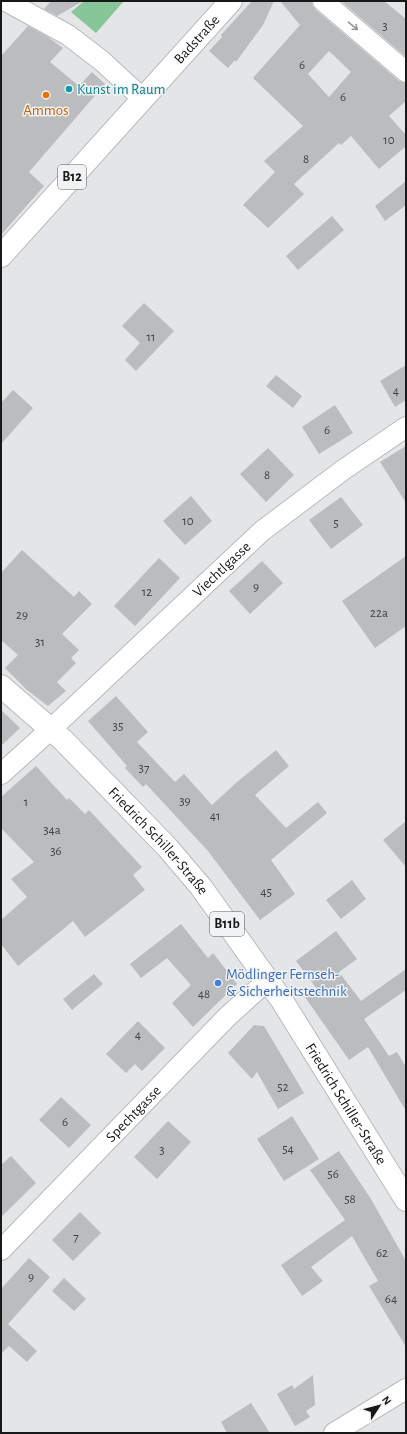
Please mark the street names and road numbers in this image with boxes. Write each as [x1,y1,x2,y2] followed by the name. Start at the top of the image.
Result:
[171,12,222,66] street label: Badstraße
[58,165,86,189] road number: B12
[190,538,253,600] street label: Viechtlgasse
[106,784,211,897] street label: Friedrich Schiller-Straße
[210,912,244,936] road number: B11b
[303,1040,390,1167] street label: Friedrich Schiller-Straße
[103,1083,164,1145] street label: Spechtgasse

